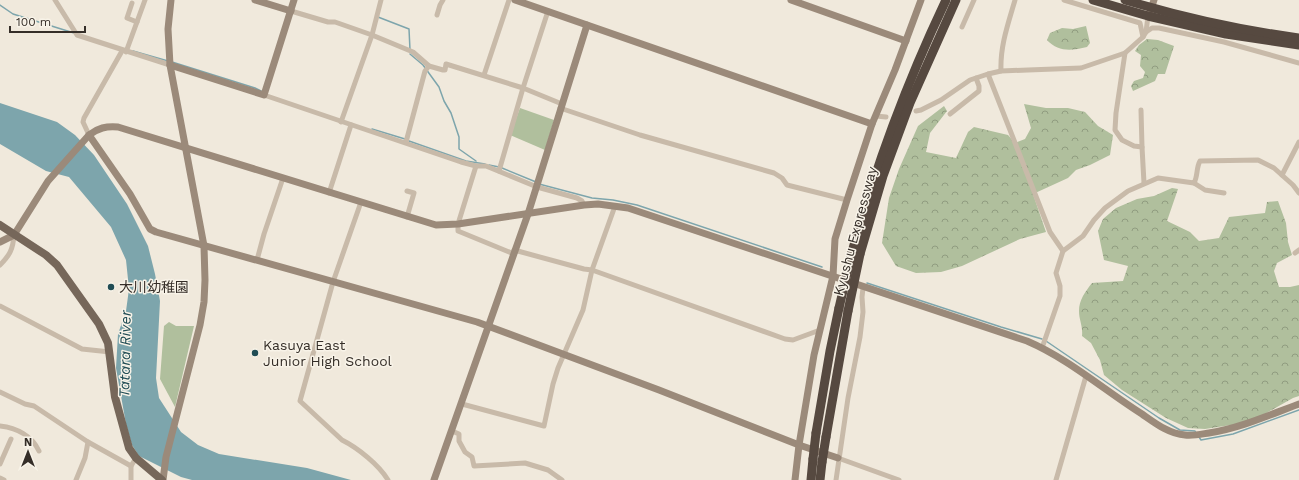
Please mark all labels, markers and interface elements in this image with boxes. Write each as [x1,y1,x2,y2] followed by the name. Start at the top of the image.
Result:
[10,8,85,34] scale bar
[16,15,51,29] text: 100 m
[830,164,880,297] street label: Kyushu Expressway
[119,279,189,295] place label: 大川幼稚園
[106,282,116,292] marker: 大川幼稚園
[115,309,135,398] water label: Tatara River
[263,337,393,369] place label: Kasuya East Junior High School
[250,348,260,358] marker: Kasuya East Junior High School
[8,432,48,472] north arrow
[24,436,32,449] text: N

